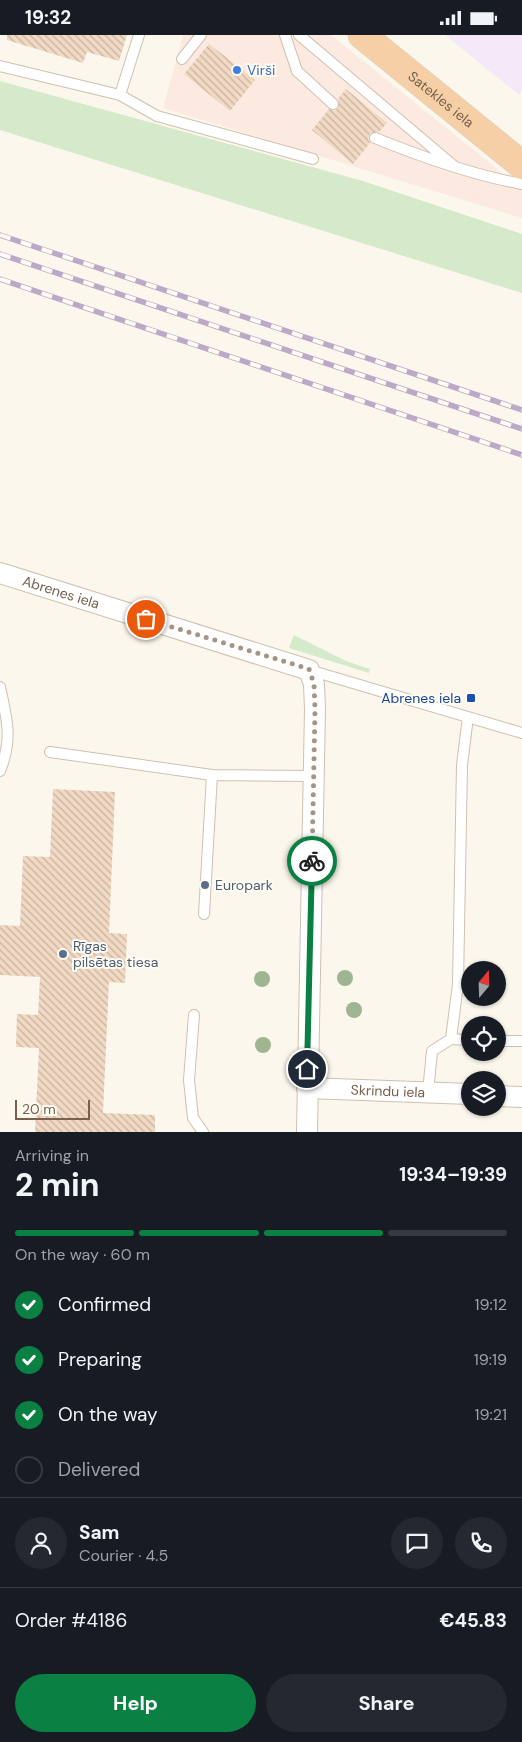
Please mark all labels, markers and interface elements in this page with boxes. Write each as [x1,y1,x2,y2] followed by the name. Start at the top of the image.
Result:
[25,5,71,30] text: 19:32
[247,61,275,79] place label: Virši
[231,64,243,76] marker: Virši
[405,67,478,131] street label: Satekles iela
[20,572,102,613] street label: Abrenes iela
[125,598,167,640] pin
[132,605,160,633] icon: bag
[381,689,461,707] place label: Abrenes iela
[465,692,477,704] marker: Abrenes iela
[287,836,337,886] courier
[298,847,326,875] icon: bike
[215,876,273,894] place label: Europark
[199,879,211,891] marker: Europark
[73,937,158,971] place label: Rīgas pilsētas tiesa
[57,948,69,960] marker: Rīgas pilsētas tiesa
[461,961,506,1006] north arrow
[461,961,506,1116] map controls
[461,1016,506,1061] button: locate
[286,1048,328,1090] pin
[293,1055,321,1083] icon: home
[461,1071,506,1116] button: layers
[350,1081,425,1101] street label: Skrindu iela
[15,1097,90,1120] scale bar
[22,1100,56,1118] text: 20 m
[15,1145,89,1166] text: Arriving in
[399,1162,507,1187] text: 19:34–19:39
[15,1164,100,1206] text: 2 min
[15,1244,150,1265] text: On the way · 60 m
[15,1291,43,1319] icon: check
[58,1292,151,1317] text: Confirmed
[475,1294,507,1315] text: 19:12
[15,1346,43,1374] icon: check
[58,1347,142,1372] text: Preparing
[474,1349,507,1370] text: 19:19
[15,1401,43,1429] icon: check
[58,1402,158,1427] text: On the way
[475,1404,507,1425] text: 19:21
[58,1457,140,1482] text: Delivered
[15,1517,67,1569] button: person
[391,1517,443,1569] button: chat
[455,1517,507,1569] button: phone
[79,1520,120,1545] text: Sam
[79,1545,168,1566] text: Courier · 4.5
[15,1608,127,1633] text: Order #4186
[440,1608,507,1633] text: €45.83
[15,1674,256,1732] button: Help
[266,1674,507,1732] button: Share

